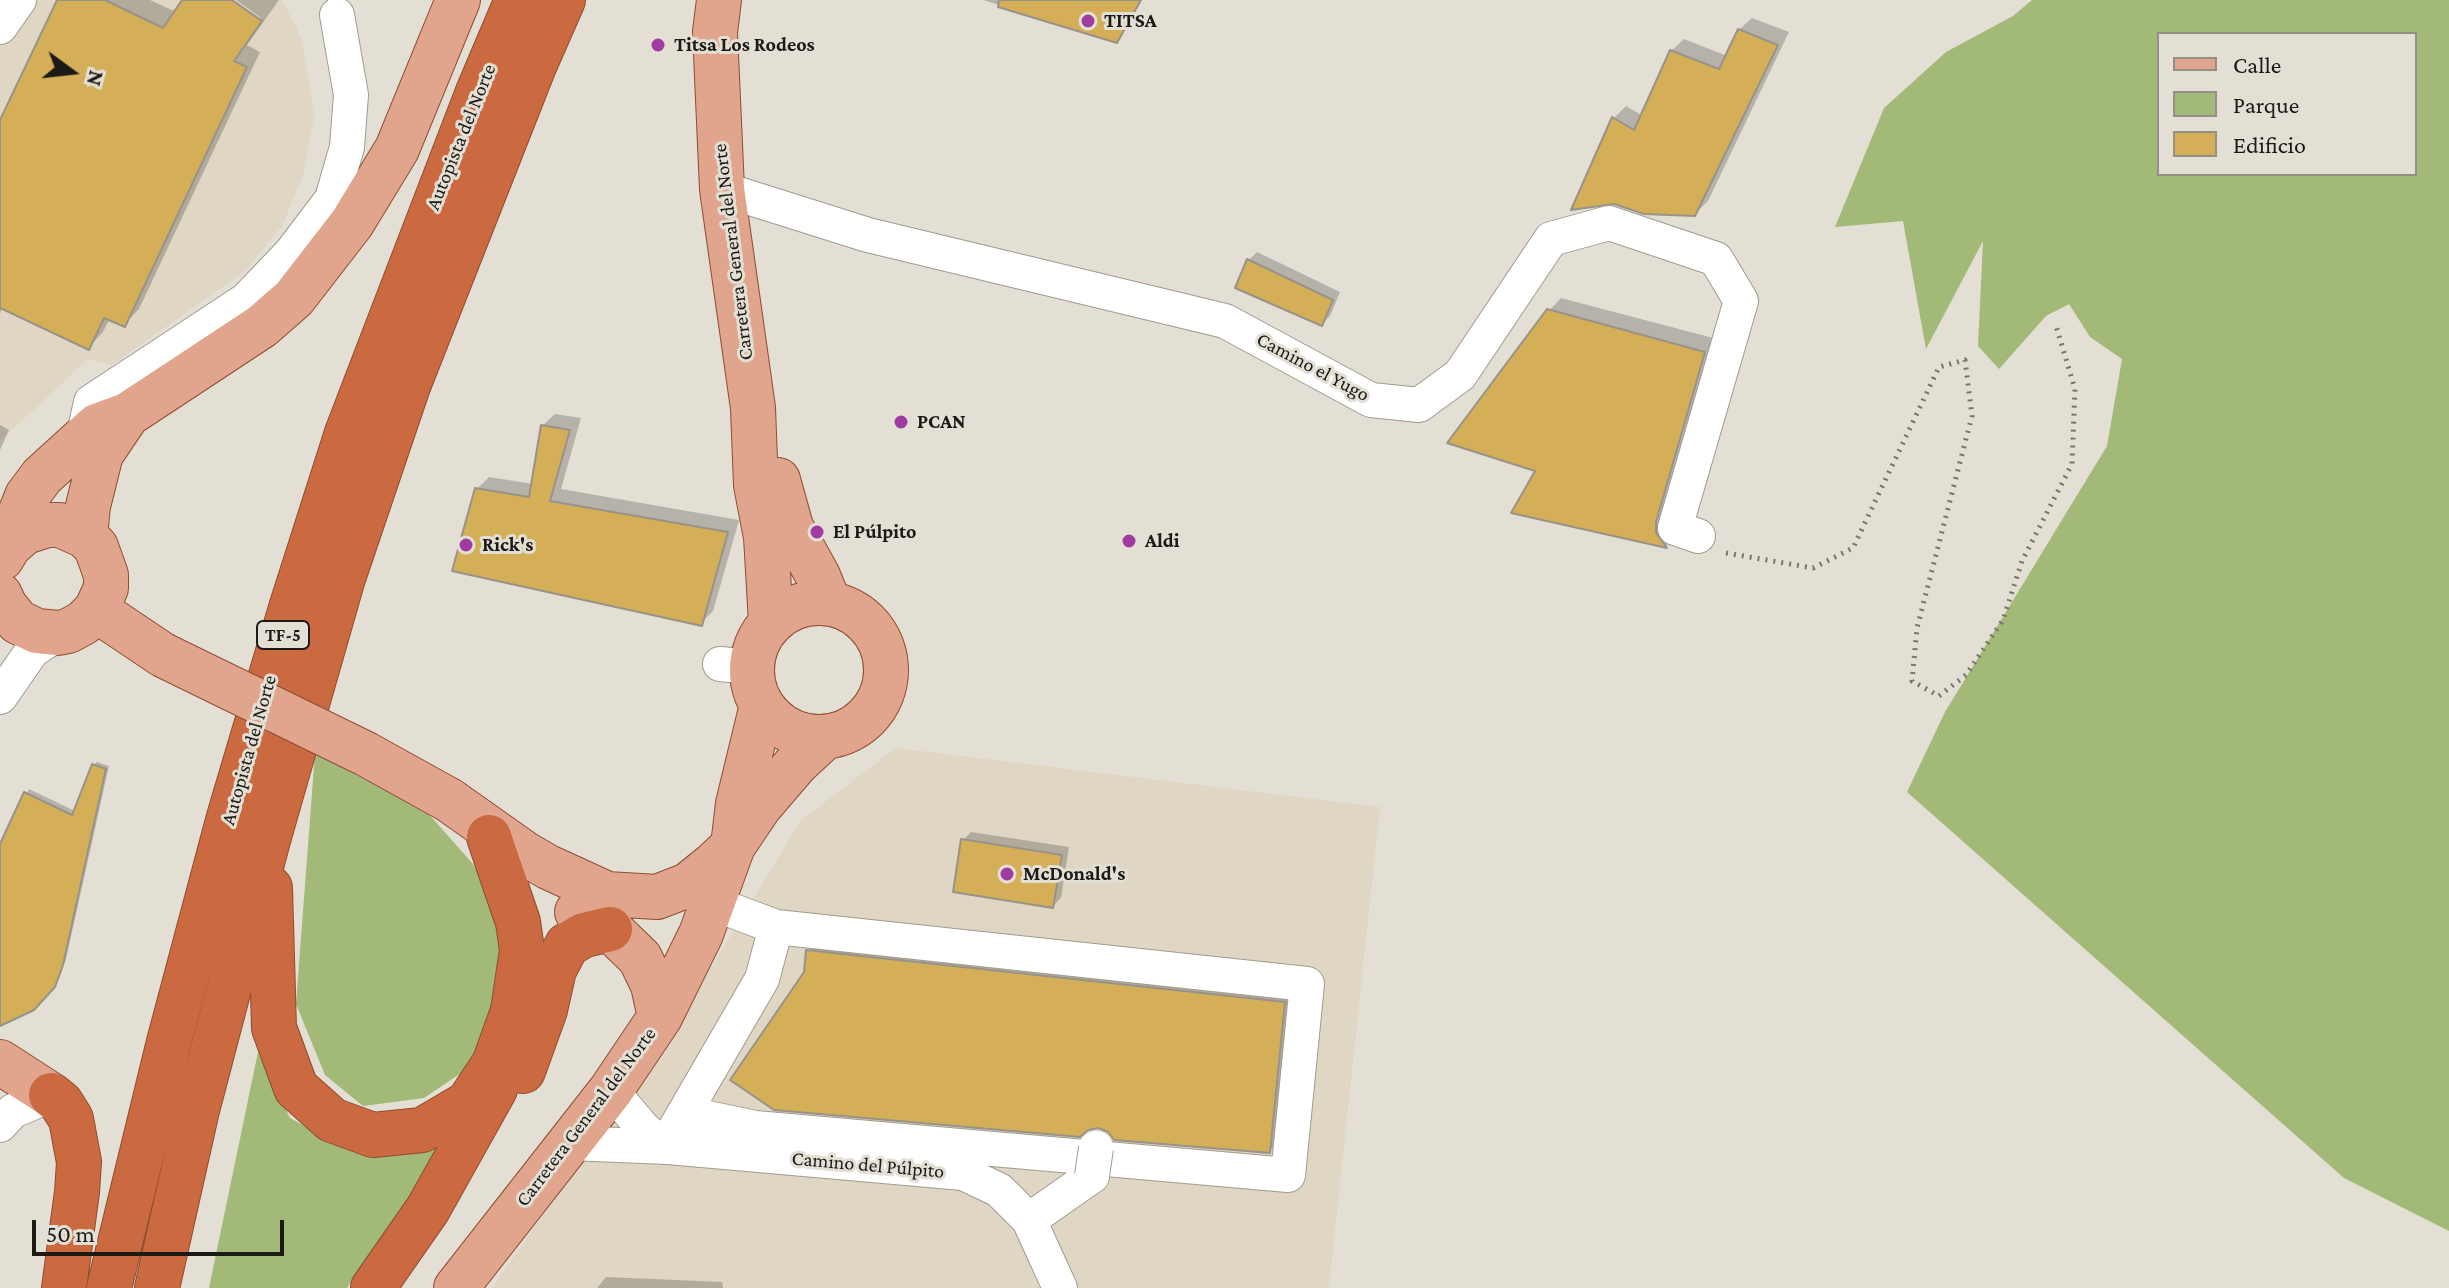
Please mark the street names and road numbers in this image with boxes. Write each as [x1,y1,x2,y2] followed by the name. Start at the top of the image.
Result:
[421,61,501,213] street label: Autopista del Norte
[708,142,758,362] street label: Carretera General del Norte
[1253,327,1373,407] street label: Camino el Yugo
[257,621,309,649] road number: TF-5
[216,672,282,828] street label: Autopista del Norte
[511,1023,661,1211] street label: Carretera General del Norte
[791,1146,945,1184] street label: Camino del Púlpito

